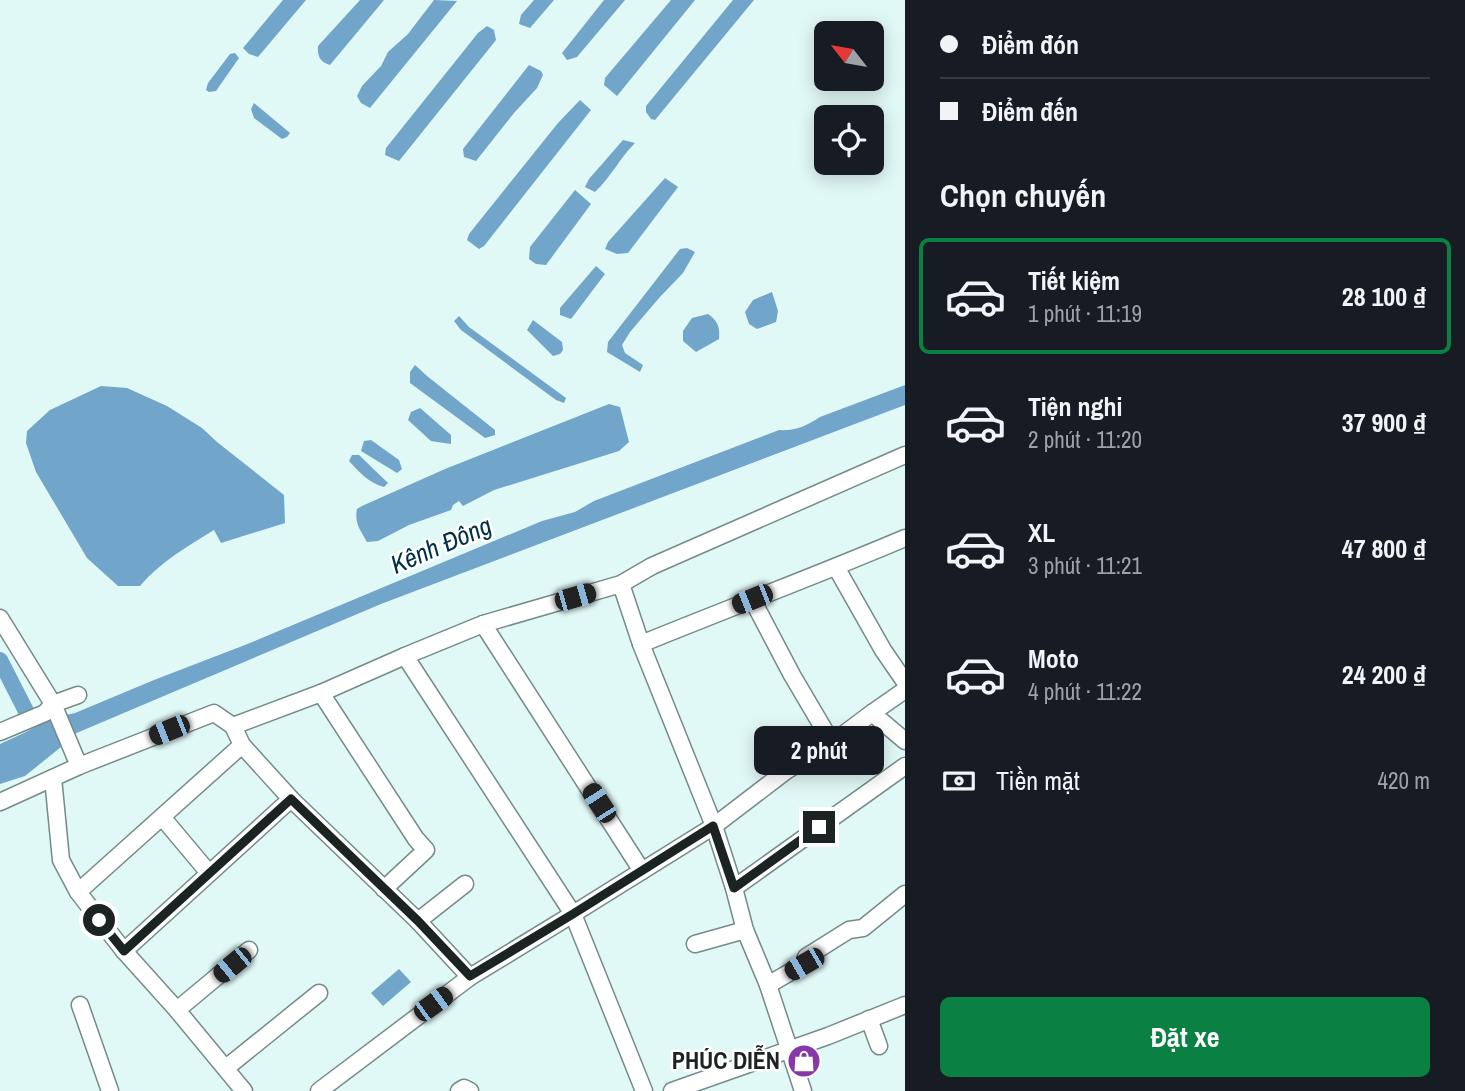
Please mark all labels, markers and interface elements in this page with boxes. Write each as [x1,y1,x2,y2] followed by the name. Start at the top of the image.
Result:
[814,21,884,91] north arrow
[814,21,884,175] map controls
[982,27,1079,62] text: Điểm đón
[982,94,1078,129] text: Điểm đến
[814,105,884,175] button: locate
[940,174,1106,217] text: Chọn chuyến
[1028,263,1120,298] text: Tiết kiệm
[944,265,1007,328] icon: car
[1342,279,1426,314] text: 28 100 ₫
[1028,298,1142,329] text: 1 phút · 11:19
[1028,389,1122,424] text: Tiện nghi
[944,391,1007,454] icon: car
[1342,405,1426,440] text: 37 900 ₫
[1028,424,1142,455] text: 2 phút · 11:20
[385,508,497,581] water label: Kênh Đông
[1028,515,1055,550] text: XL
[944,517,1007,580] icon: car
[1342,531,1426,566] text: 47 800 ₫
[1028,550,1142,581] text: 3 phút · 11:21
[552,581,599,613] car
[729,581,776,617] car
[1028,641,1079,676] text: Moto
[944,643,1007,706] icon: car
[1342,657,1426,692] text: 24 200 ₫
[1028,676,1142,707] text: 4 phút · 11:22
[146,712,193,748] car
[754,726,884,774] callout: 2 phút
[791,735,847,766] text: 2 phút
[940,762,978,800] icon: cash
[996,763,1080,798] text: Tiền mặt
[1378,765,1430,796] text: 420 m
[579,780,620,826] car
[803,811,835,843] route end
[83,904,115,936] route start
[210,944,255,986] car
[781,944,828,984] car
[410,983,457,1025] car
[940,997,1430,1077] button: Đặt xe
[785,1042,823,1080] shop icon: PHÚC DIỄN
[672,1044,780,1076] place label: PHÚC DIỄN

